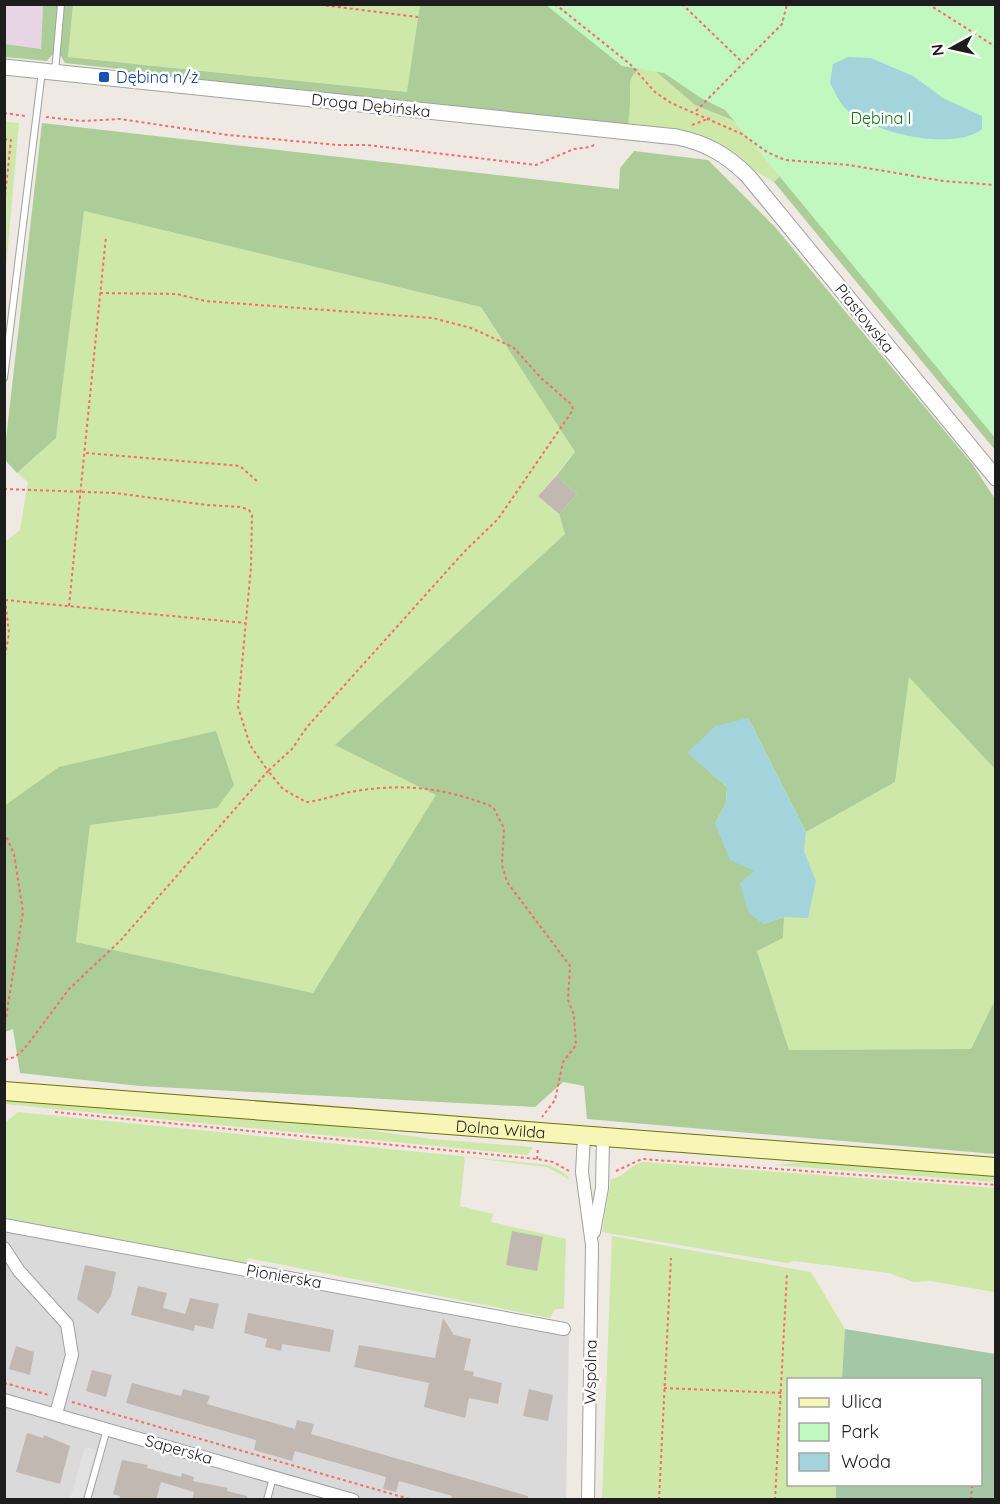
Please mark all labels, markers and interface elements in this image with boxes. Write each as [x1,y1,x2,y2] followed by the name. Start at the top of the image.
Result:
[922,18,982,78] north arrow
[926,43,948,57] text: N
[116,67,198,87] place label: Dębina n/ż
[97,70,111,84] marker: Dębina n/ż
[310,89,432,121] street label: Droga Dębińska
[850,108,912,128] park label: Dębina I
[831,280,899,356] street label: Piastowska
[455,1116,546,1142] street label: Dolna Wilda
[245,1260,323,1292] street label: Pionierska
[579,1339,601,1405] street label: Wspólna
[787,1378,982,1486] legend
[841,1390,882,1413] text: Ulica
[841,1420,879,1443] text: Park
[143,1430,215,1468] street label: Saperska
[841,1450,891,1473] text: Woda

